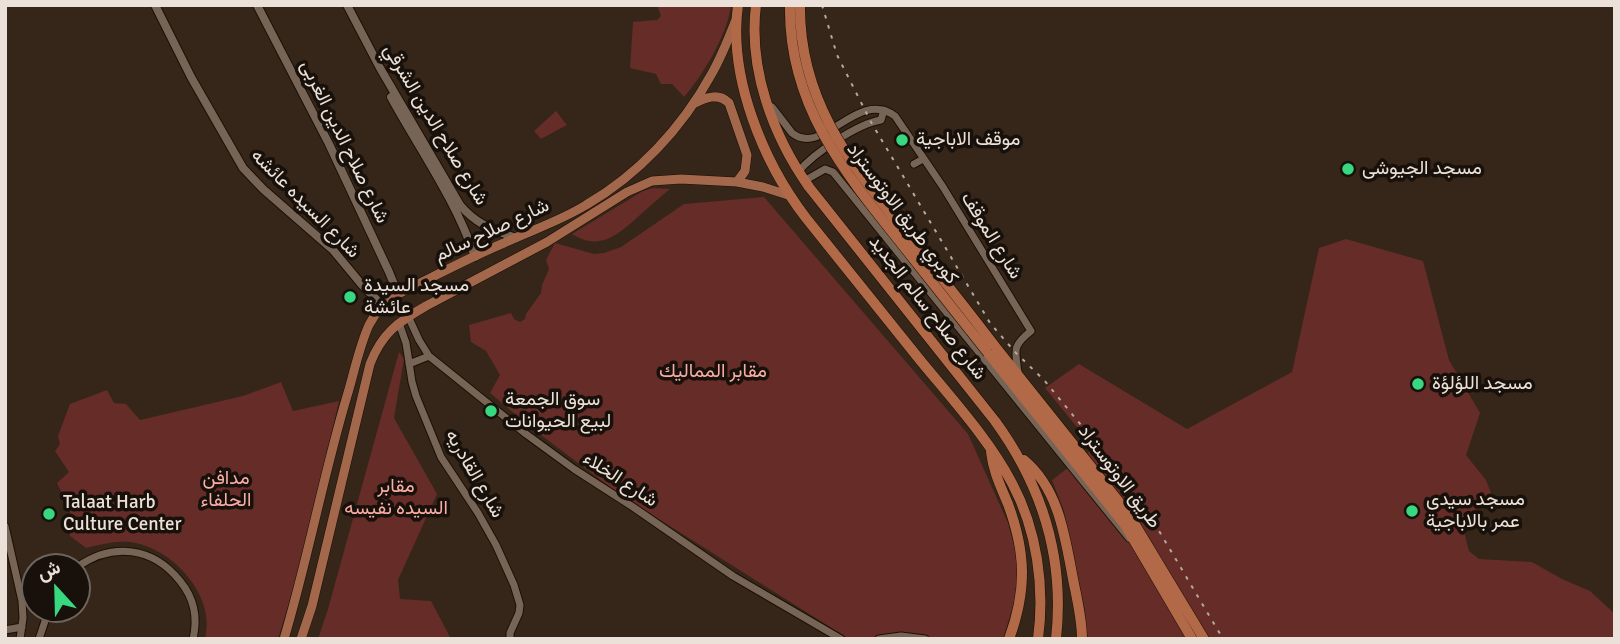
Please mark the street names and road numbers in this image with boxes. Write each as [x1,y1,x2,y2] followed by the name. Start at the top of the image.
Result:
[378,40,492,210] street label: شارع صلاح الدين الشرقي
[295,57,393,227] street label: شارع صلاح الدين الغربى
[841,139,963,289] street label: كوبري طريق الاوتوستراد
[246,145,364,263] street label: شارع السيده عائشه
[955,188,1027,284] street label: شارع الموقف
[431,194,553,268] street label: شارع صلاح سالم
[863,231,991,385] street label: شارع صلاح سالم الجديد
[1073,421,1165,533] street label: طريق الاوتوستراد
[440,426,508,522] street label: شارع القادريه
[578,447,662,513] street label: شارع الخلاء

